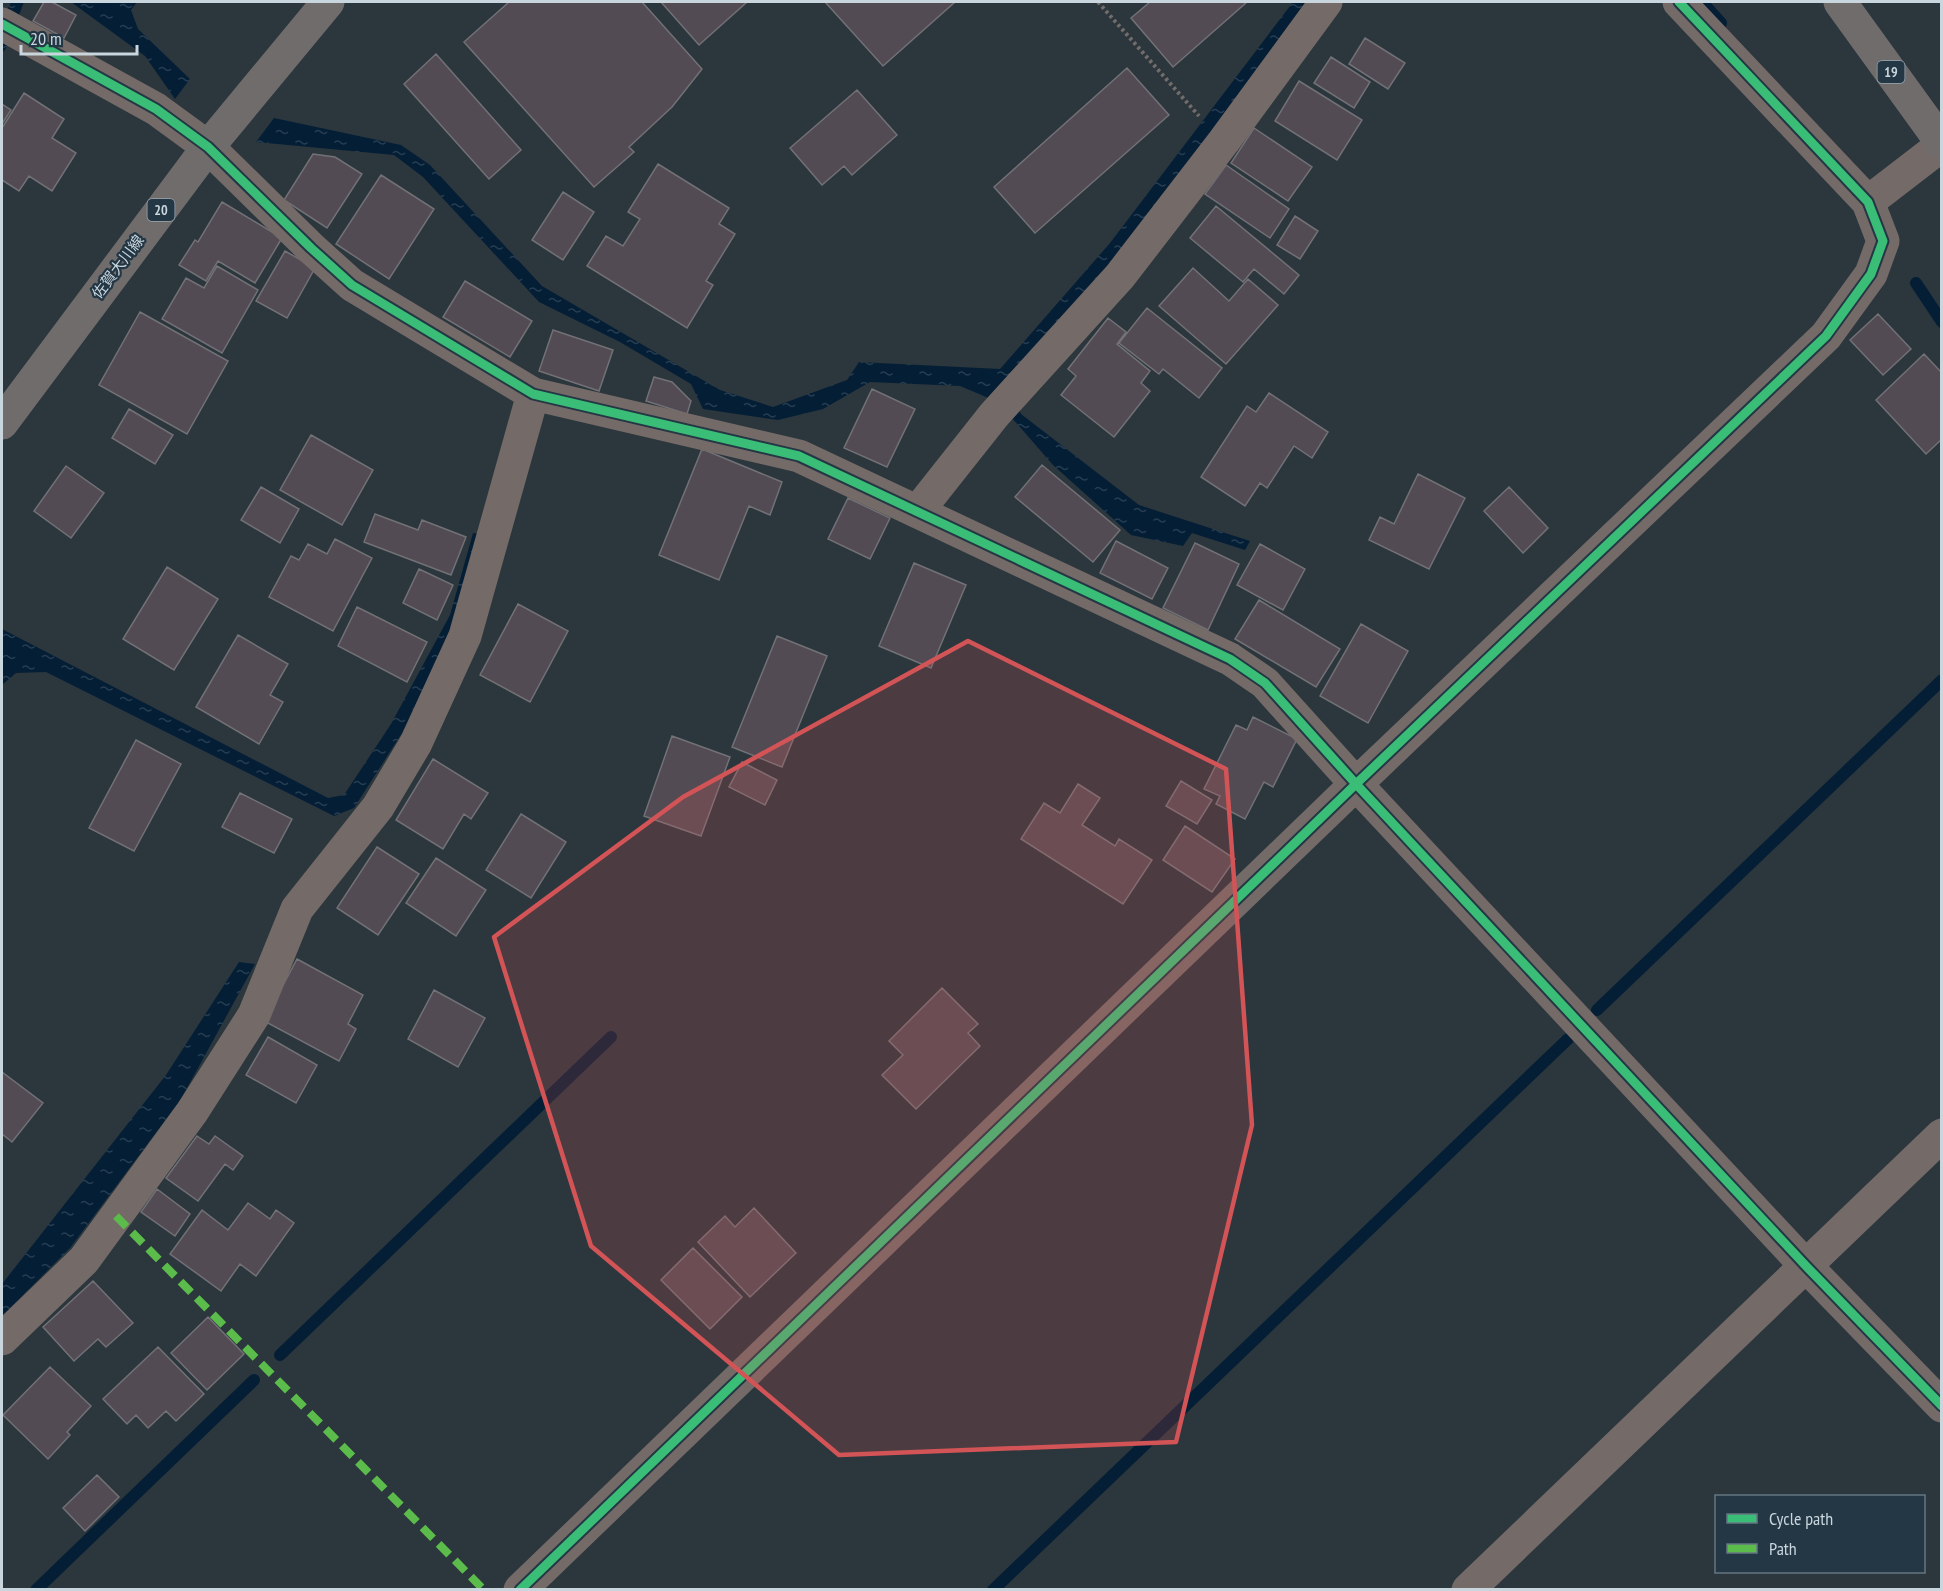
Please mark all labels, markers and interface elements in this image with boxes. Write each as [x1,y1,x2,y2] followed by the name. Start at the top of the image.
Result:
[21,18,136,56] scale bar
[30,27,62,50] text: 20 m
[1878,61,1904,83] road number: 19
[148,199,174,221] road number: 20
[87,231,148,302] street label: 佐賀大川線
[1715,1495,1925,1573] legend
[1769,1507,1833,1530] text: Cycle path
[1769,1537,1797,1560] text: Path

